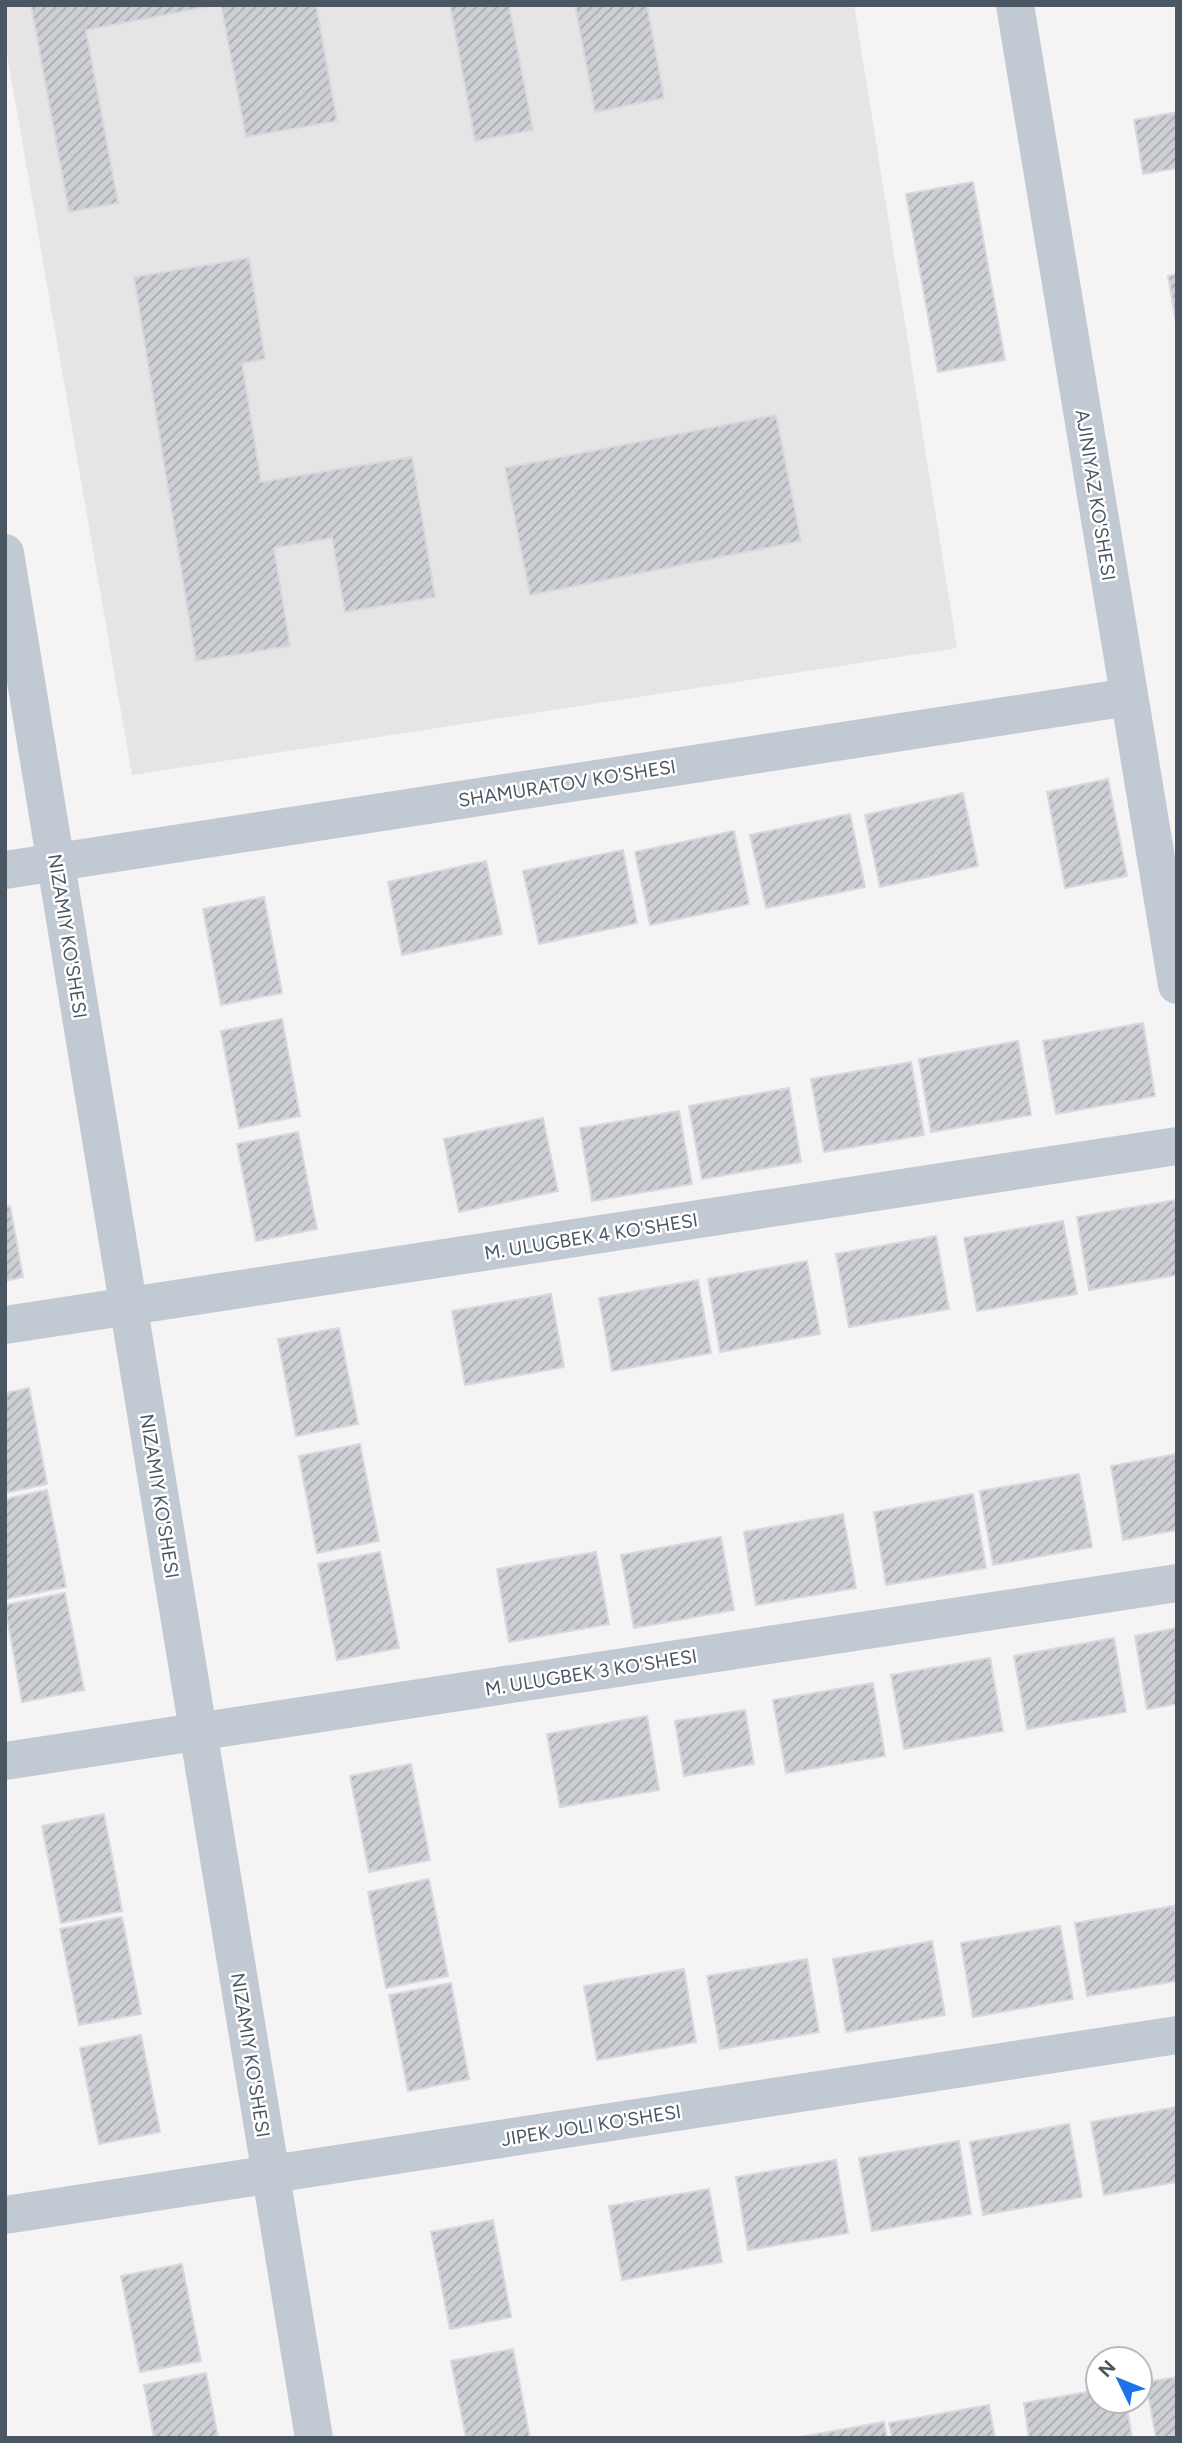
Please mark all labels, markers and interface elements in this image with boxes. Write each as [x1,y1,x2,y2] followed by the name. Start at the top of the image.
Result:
[1071,408,1120,582] street label: AJINIYAZ KO'SHESI
[457,755,677,812] street label: SHAMURATOV KO'SHESI
[43,852,92,1020] street label: NIZAMIY KO'SHESI
[483,1208,699,1265] street label: M. ULUGBEK 4 KO'SHESI
[135,1412,184,1580] street label: NIZAMIY KO'SHESI
[483,1644,699,1701] street label: M. ULUGBEK 3 KO'SHESI
[226,1971,275,2139] street label: NIZAMIY KO'SHESI
[499,2100,683,2151] street label: JIPEK JOLI KO'SHESI
[1084,2345,1154,2415] north arrow
[1094,2356,1120,2382] text: N

